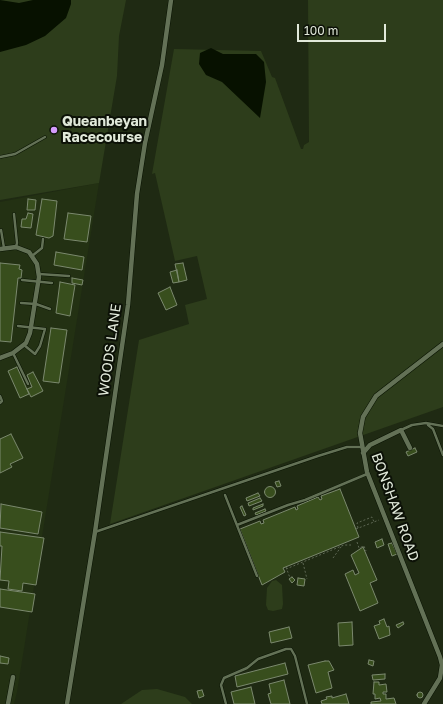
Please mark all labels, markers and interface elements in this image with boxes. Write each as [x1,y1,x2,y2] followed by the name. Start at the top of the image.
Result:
[299,16,388,42] scale bar
[304,23,338,38] text: 100 m
[62,114,147,146] place label: Queanbeyan Racecourse
[49,125,59,135] marker: Queanbeyan Racecourse
[95,303,125,397] street label: WOODS LANE
[368,450,422,564] street label: BONSHAW ROAD

